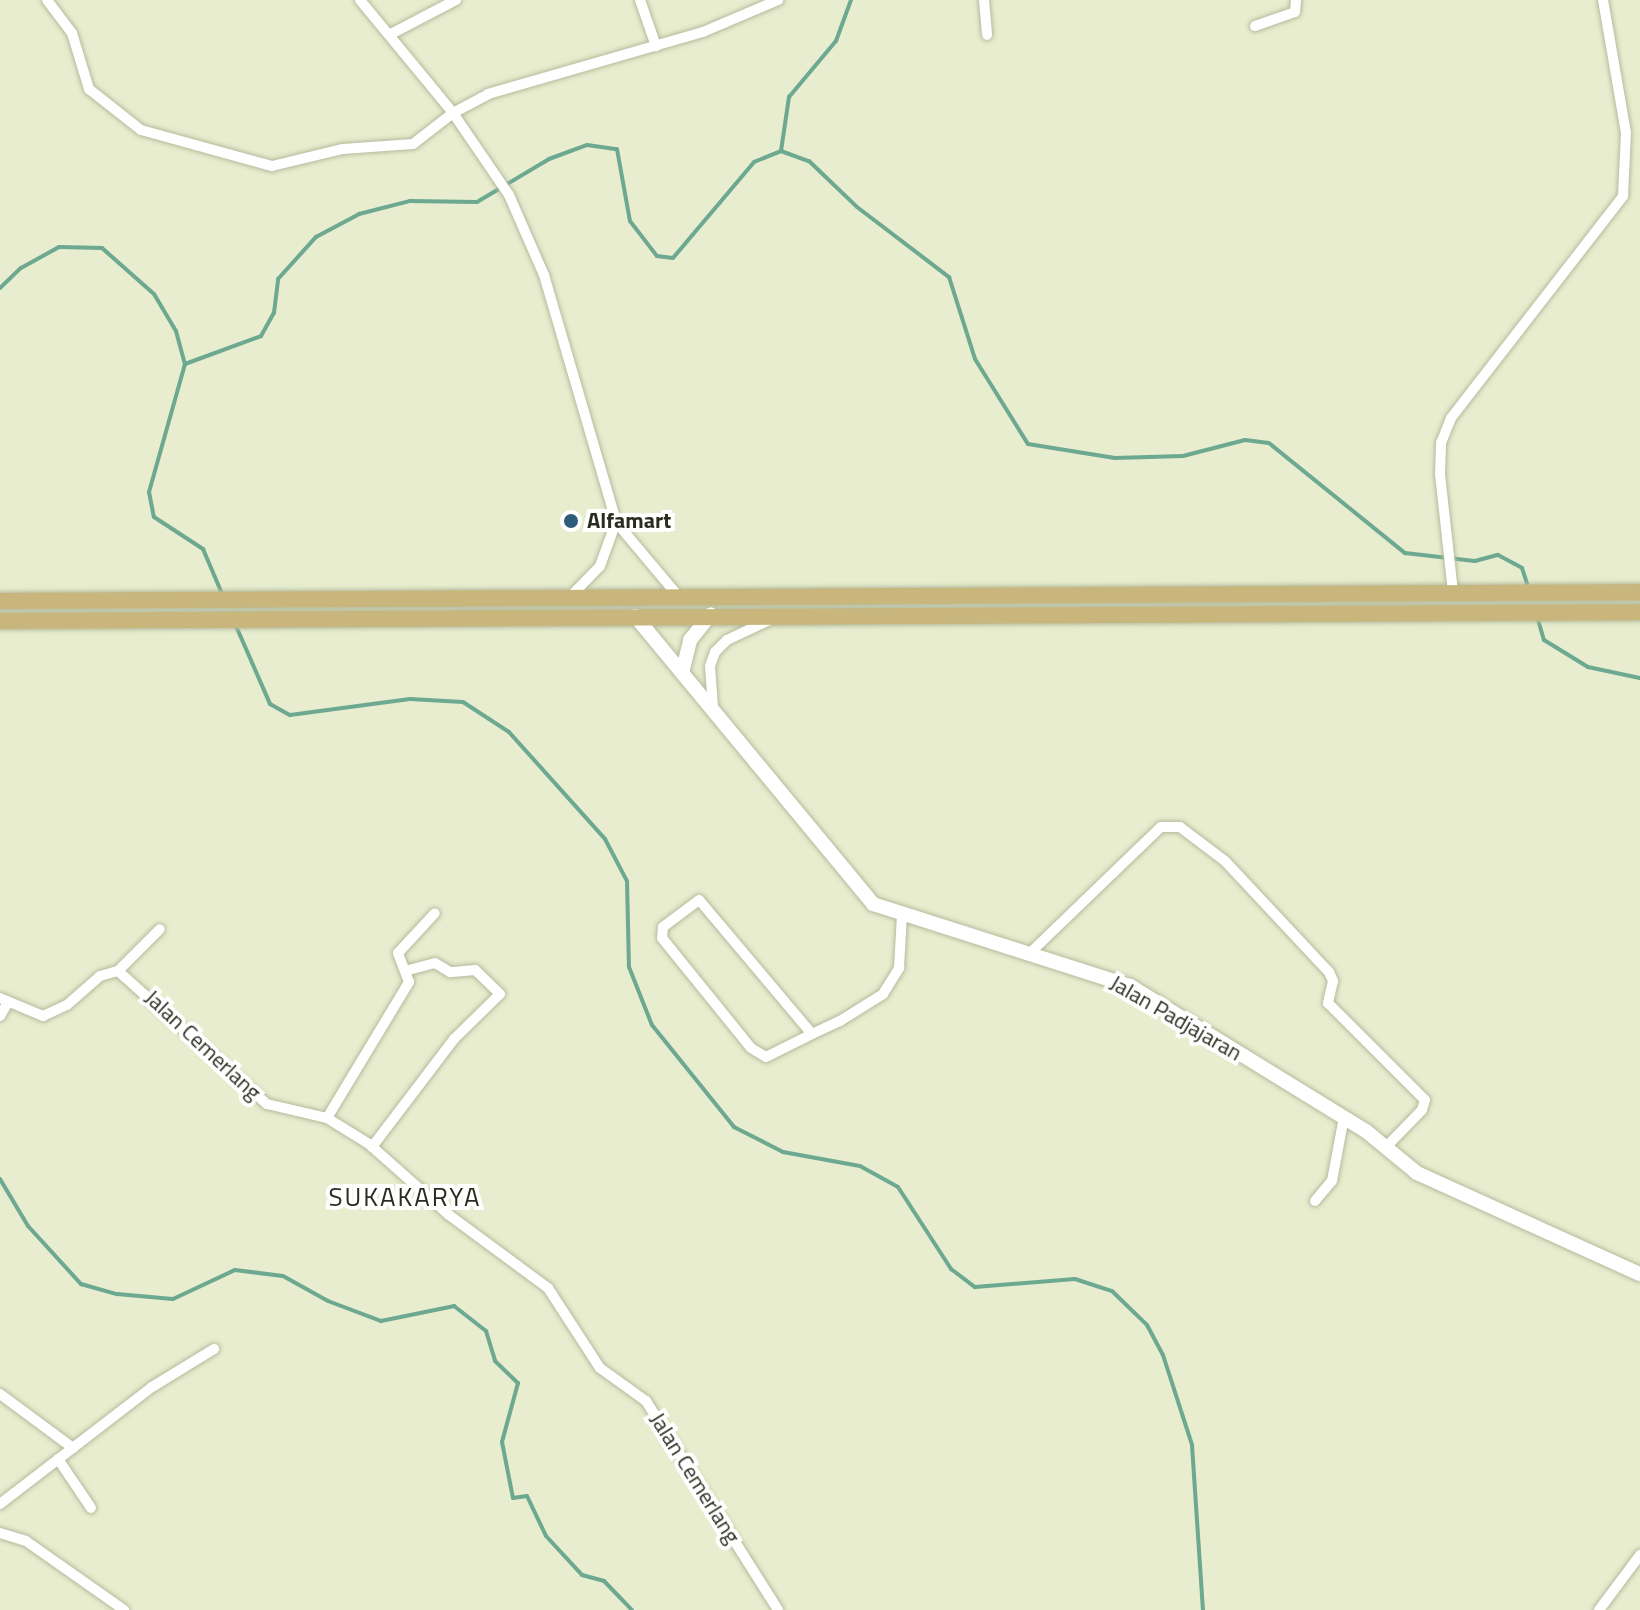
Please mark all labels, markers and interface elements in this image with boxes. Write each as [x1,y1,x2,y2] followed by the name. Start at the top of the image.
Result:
[587,508,671,534] place label: Alfamart
[562,512,580,530] marker: Alfamart
[1105,970,1247,1066] street label: Jalan Padjajaran
[139,984,267,1106] street label: Jalan Cemerlang
[328,1181,482,1213] district label: SUKAKARYA
[644,1408,746,1548] street label: Jalan Cemerlang

